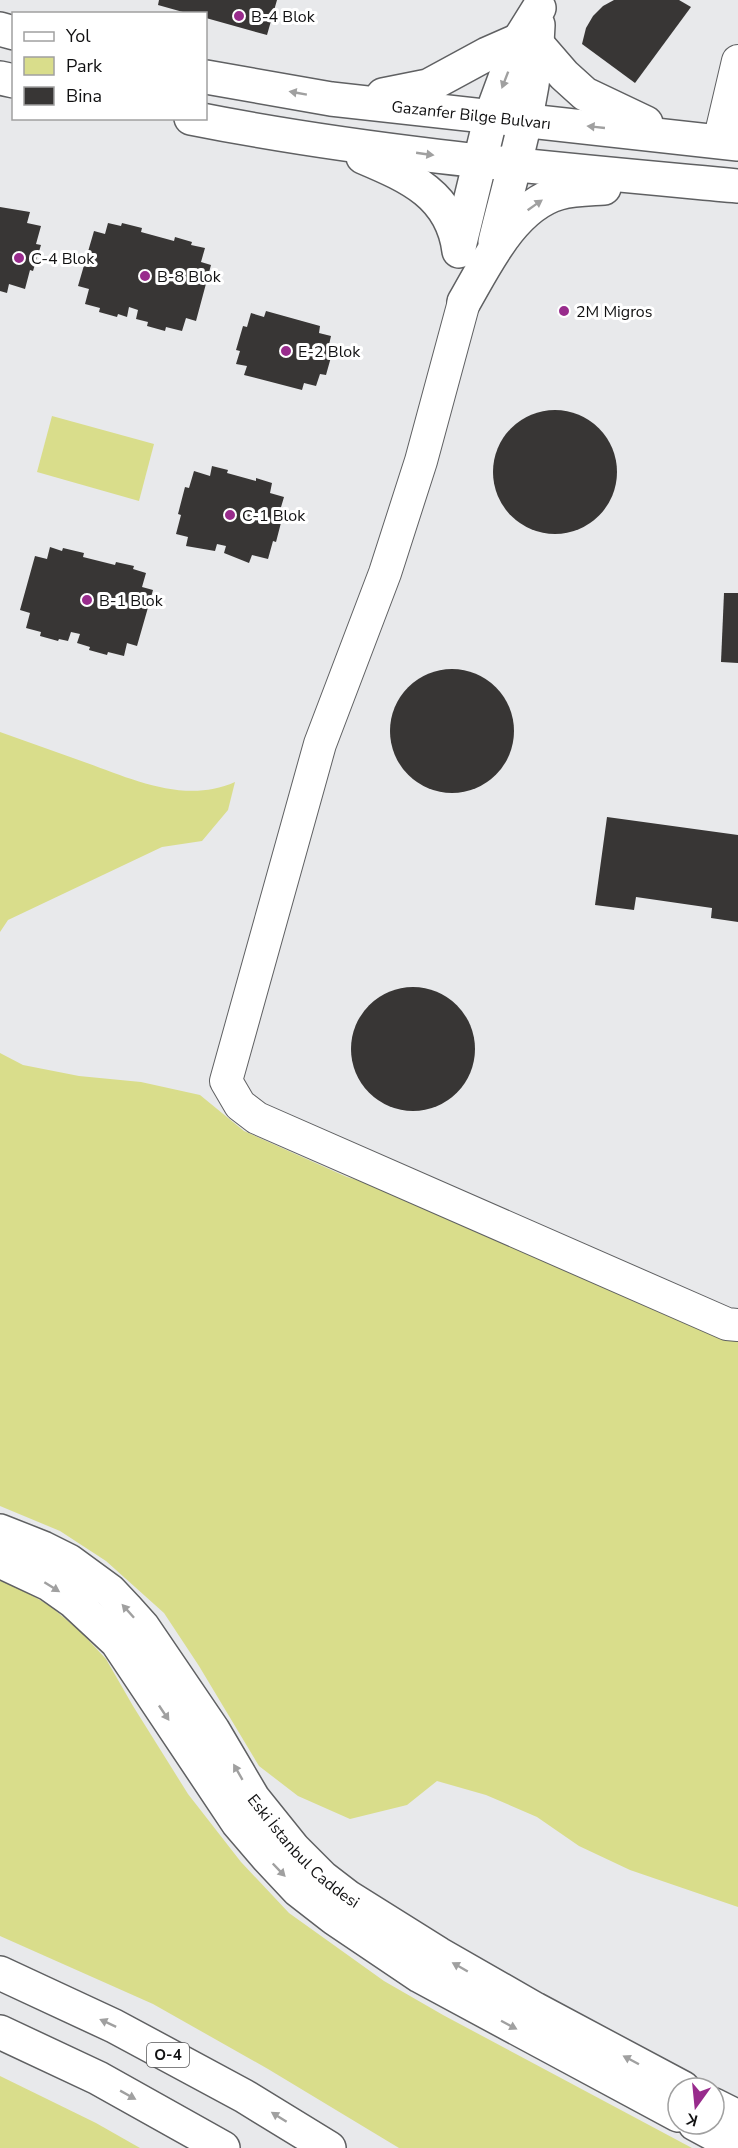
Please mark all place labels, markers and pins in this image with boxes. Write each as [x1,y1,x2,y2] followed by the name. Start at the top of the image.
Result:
[251,6,316,28] place label: B-4 Blok
[232,9,246,23] marker: B-4 Blok
[31,248,95,270] place label: C-4 Blok
[12,251,26,265] marker: C-4 Blok
[157,266,222,288] place label: B-8 Blok
[138,269,152,283] marker: B-8 Blok
[576,301,652,323] place label: 2M Migros
[557,304,571,318] marker: 2M Migros
[298,341,361,363] place label: E-2 Blok
[279,344,293,358] marker: E-2 Blok
[242,505,306,527] place label: C-1 Blok
[223,508,237,522] marker: C-1 Blok
[99,590,164,612] place label: B-1 Blok
[80,593,94,607] marker: B-1 Blok

